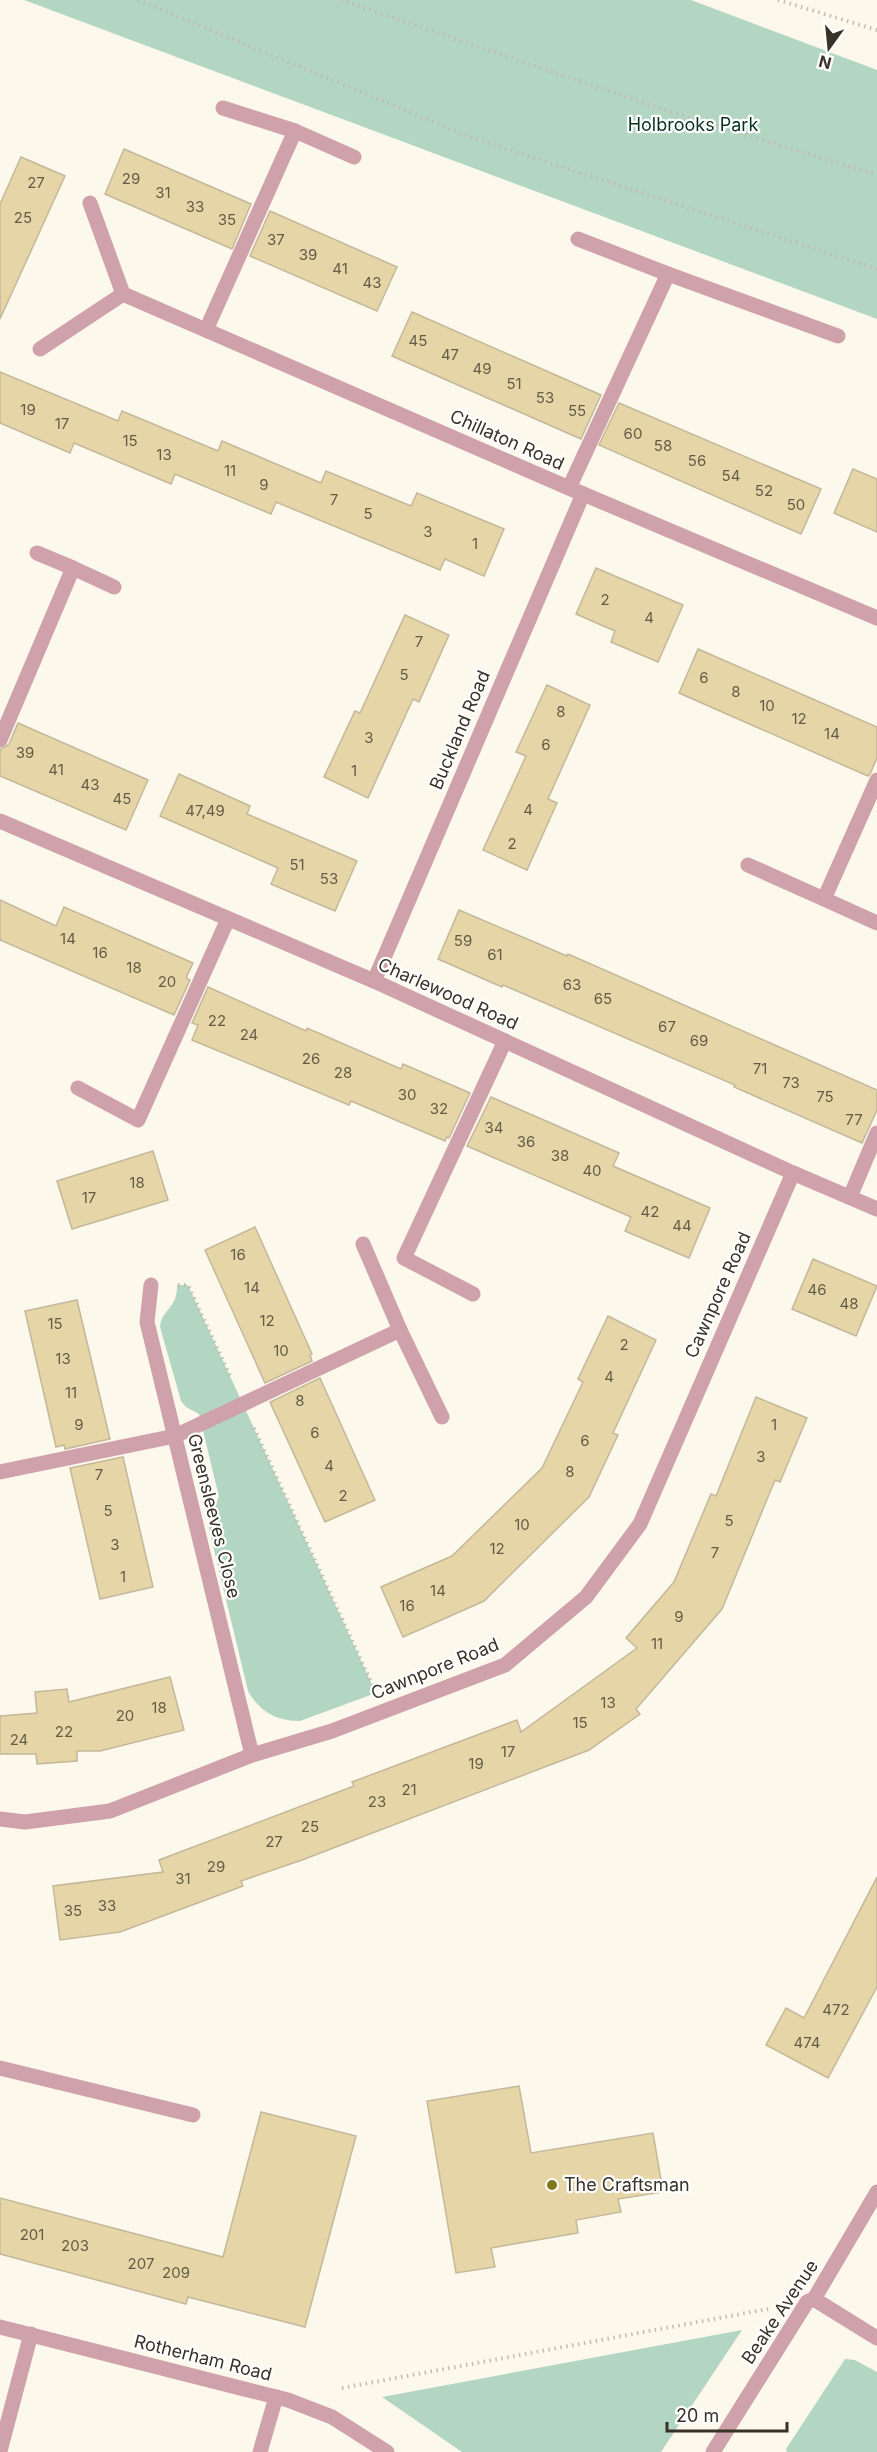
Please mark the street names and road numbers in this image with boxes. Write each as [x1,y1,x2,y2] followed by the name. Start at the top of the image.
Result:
[447,405,567,474] street label: Chillaton Road
[425,667,494,792] street label: Buckland Road
[375,953,521,1034] street label: Charlewood Road
[680,1228,755,1361] street label: Cawnpore Road
[184,1431,245,1600] street label: Greensleeves Close
[368,1633,502,1704] street label: Cawnpore Road
[737,2256,822,2368] street label: Beake Avenue
[132,2330,274,2385] street label: Rotherham Road

